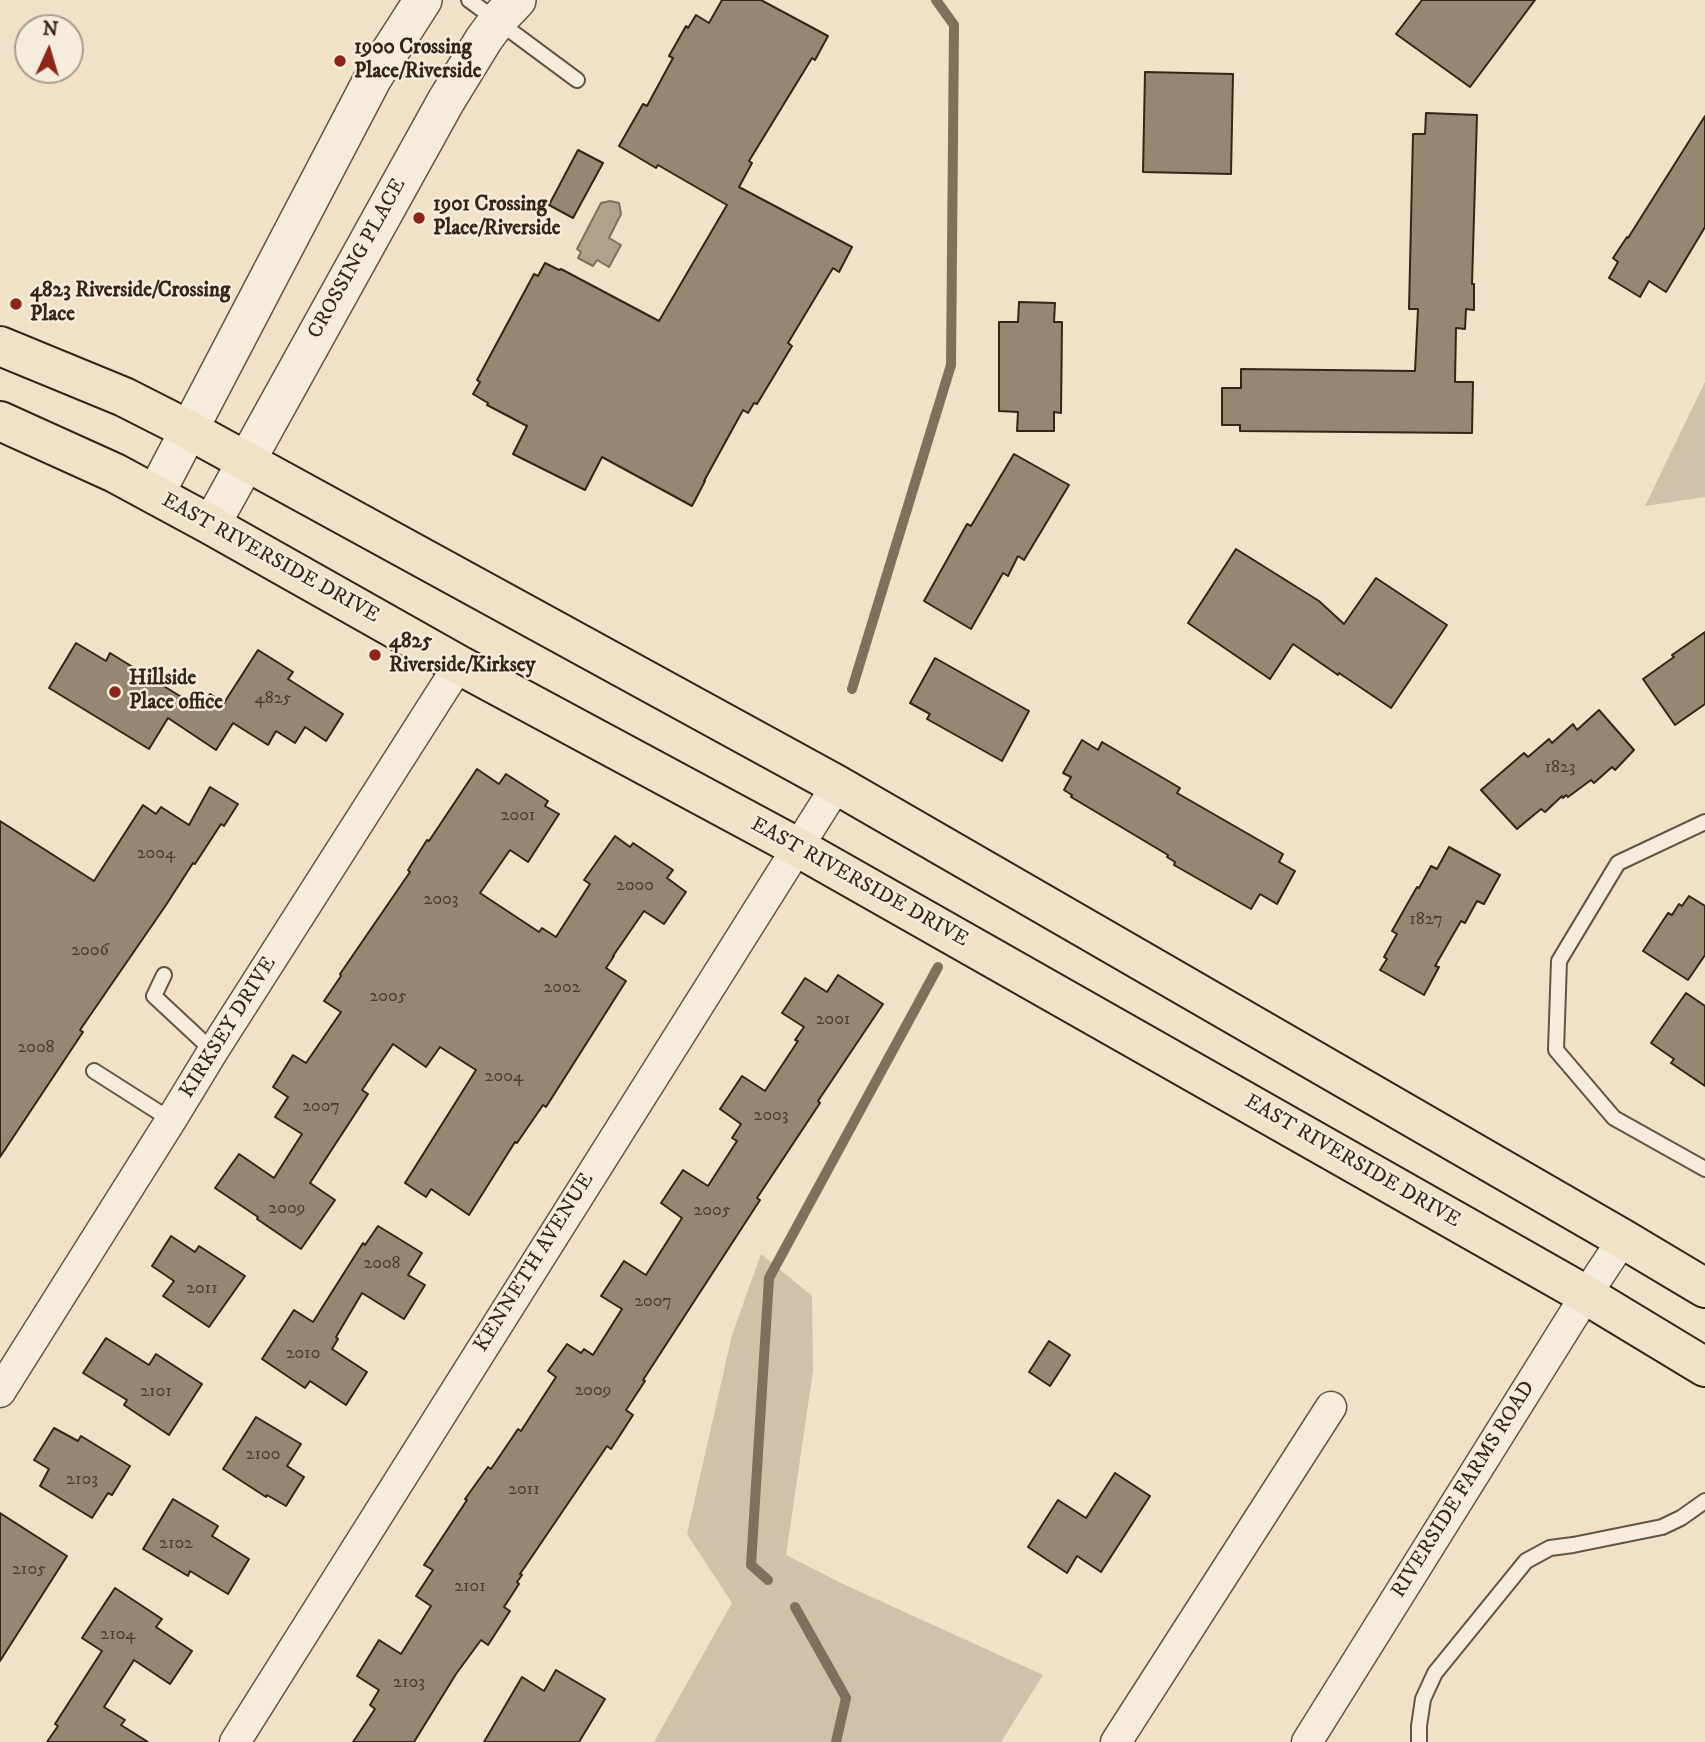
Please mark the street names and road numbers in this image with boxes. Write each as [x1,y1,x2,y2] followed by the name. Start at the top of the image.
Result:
[304,175,412,343] street label: CROSSING PLACE
[157,489,383,629] street label: EAST RIVERSIDE DRIVE
[746,813,972,953] street label: EAST RIVERSIDE DRIVE
[175,953,283,1103] street label: KIRKSEY DRIVE
[1240,1090,1464,1234] street label: EAST RIVERSIDE DRIVE
[470,1169,600,1357] street label: KENNETH AVENUE
[1387,1377,1541,1603] street label: RIVERSIDE FARMS ROAD

